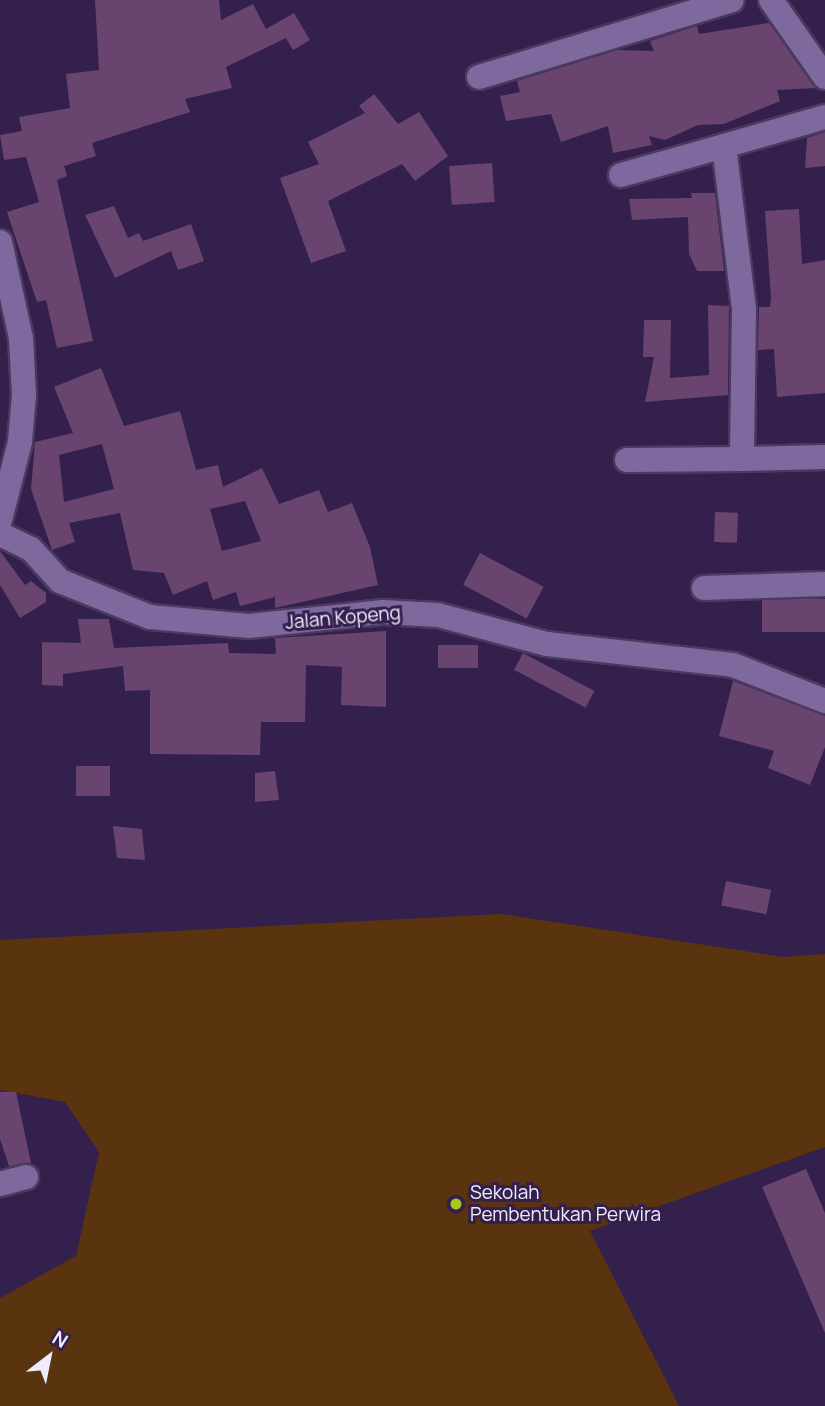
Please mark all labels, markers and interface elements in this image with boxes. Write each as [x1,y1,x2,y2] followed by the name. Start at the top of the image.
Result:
[284,602,402,634] street label: Jalan Kopeng
[470,1182,661,1226] place label: Sekolah Pembentukan Perwira
[448,1196,464,1212] marker: Sekolah Pembentukan Perwira
[14,1322,84,1392] north arrow
[47,1325,73,1354] text: N

